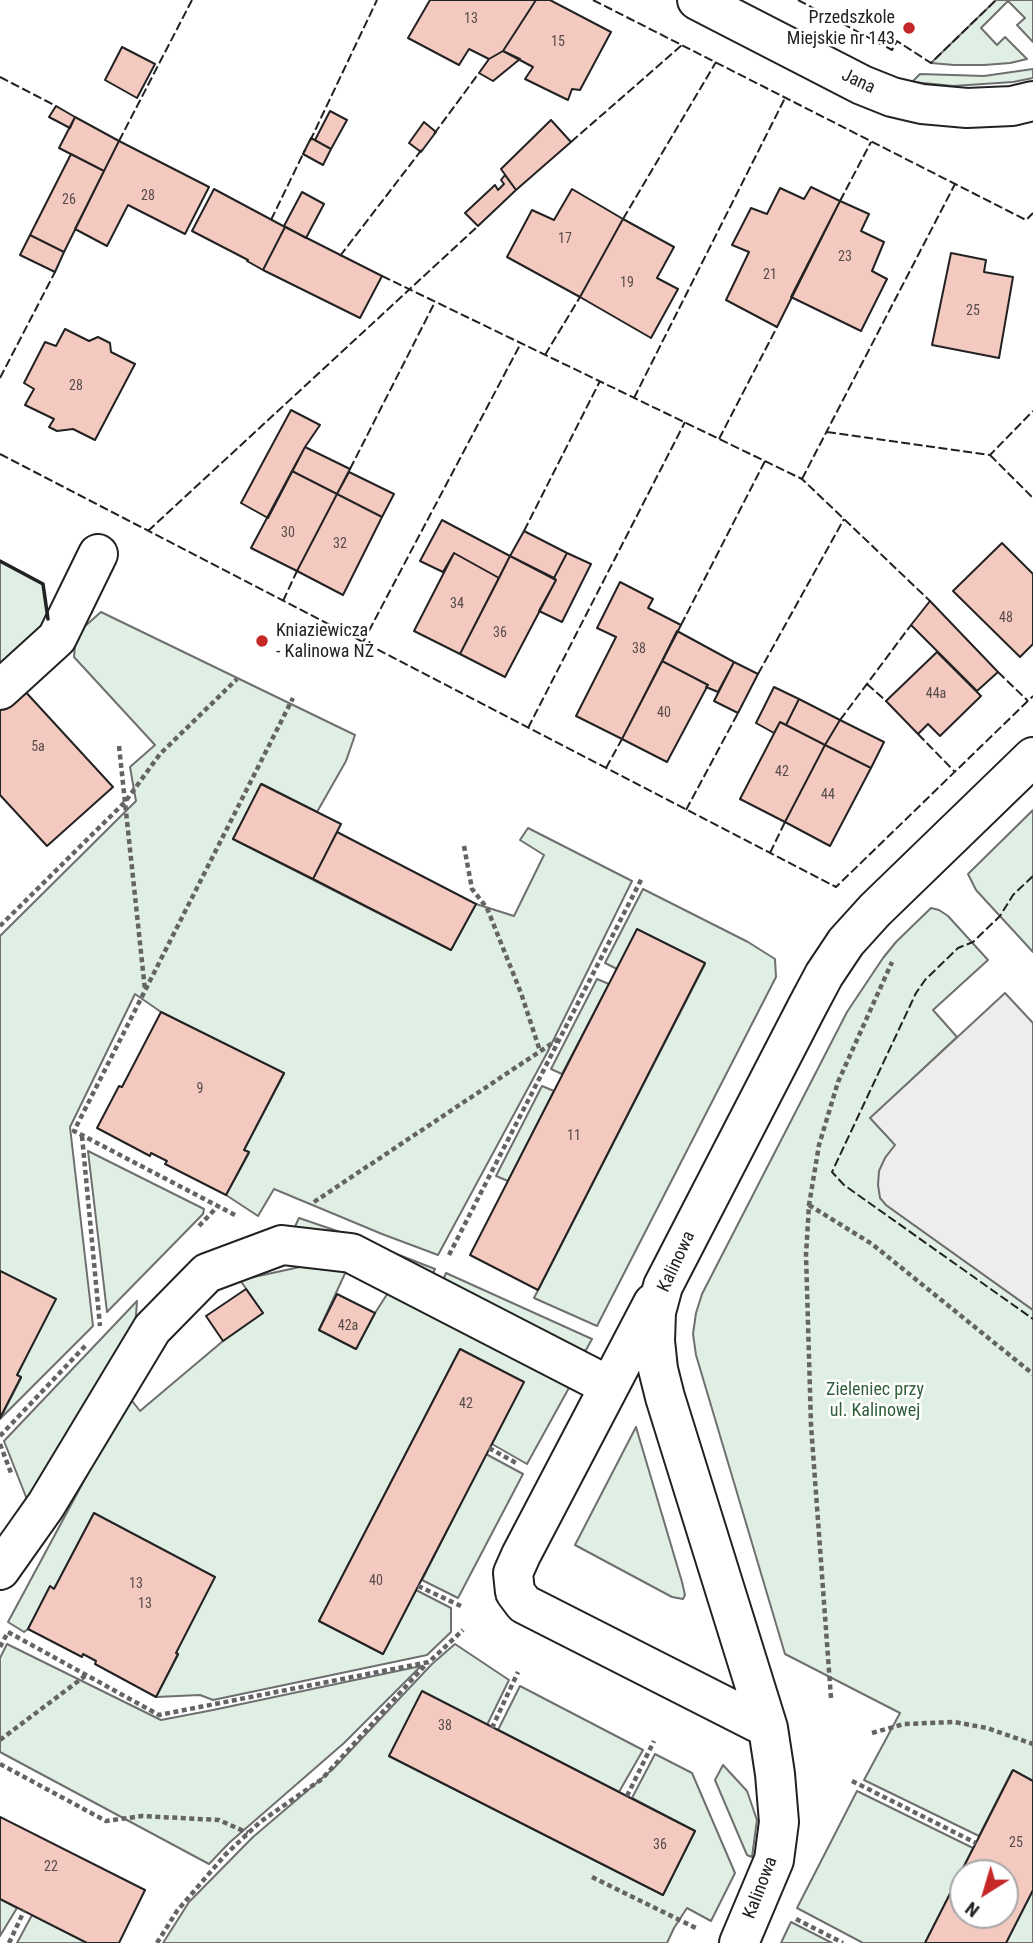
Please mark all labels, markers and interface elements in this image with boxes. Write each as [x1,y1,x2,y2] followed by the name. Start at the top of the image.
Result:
[787,7,895,50] place label: Przedszkole Miejskie nr 143
[464,11,478,27] house number: 13
[901,20,917,36] marker: Przedszkole Miejskie nr 143
[551,34,565,50] house number: 15
[838,65,878,99] street label: Jana
[141,188,155,204] house number: 28
[62,192,76,208] house number: 26
[558,231,572,247] house number: 17
[838,249,852,265] house number: 23
[763,267,777,283] house number: 21
[620,275,634,291] house number: 19
[966,303,980,319] house number: 25
[69,378,83,394] house number: 28
[281,525,295,541] house number: 30
[333,536,347,552] house number: 32
[450,596,464,612] house number: 34
[999,610,1013,626] house number: 48
[276,620,374,662] place label: Kniaziewicza - Kalinowa NŻ
[493,625,507,641] house number: 36
[254,633,270,649] marker: Kniaziewicza - Kalinowa NŻ
[632,641,646,657] house number: 38
[926,686,946,702] house number: 44a
[657,705,671,721] house number: 40
[31,739,45,755] house number: 5a
[775,764,789,780] house number: 42
[821,787,835,803] house number: 44
[197,1081,203,1097] house number: 9
[567,1128,581,1144] house number: 11
[654,1228,700,1296] street label: Kalinowa
[338,1318,358,1334] house number: 42a
[826,1379,924,1422] park label: Zieleniec przy ul. Kalinowej
[459,1396,473,1412] house number: 42
[369,1573,383,1589] house number: 40
[129,1576,143,1592] house number: 13
[138,1596,152,1612] house number: 13
[438,1718,452,1734] house number: 38
[1009,1835,1023,1851] house number: 25
[653,1837,667,1853] house number: 36
[739,1854,783,1922] street label: Kalinowa
[44,1859,58,1875] house number: 22
[949,1859,1019,1929] north arrow
[961,1897,984,1922] text: N

